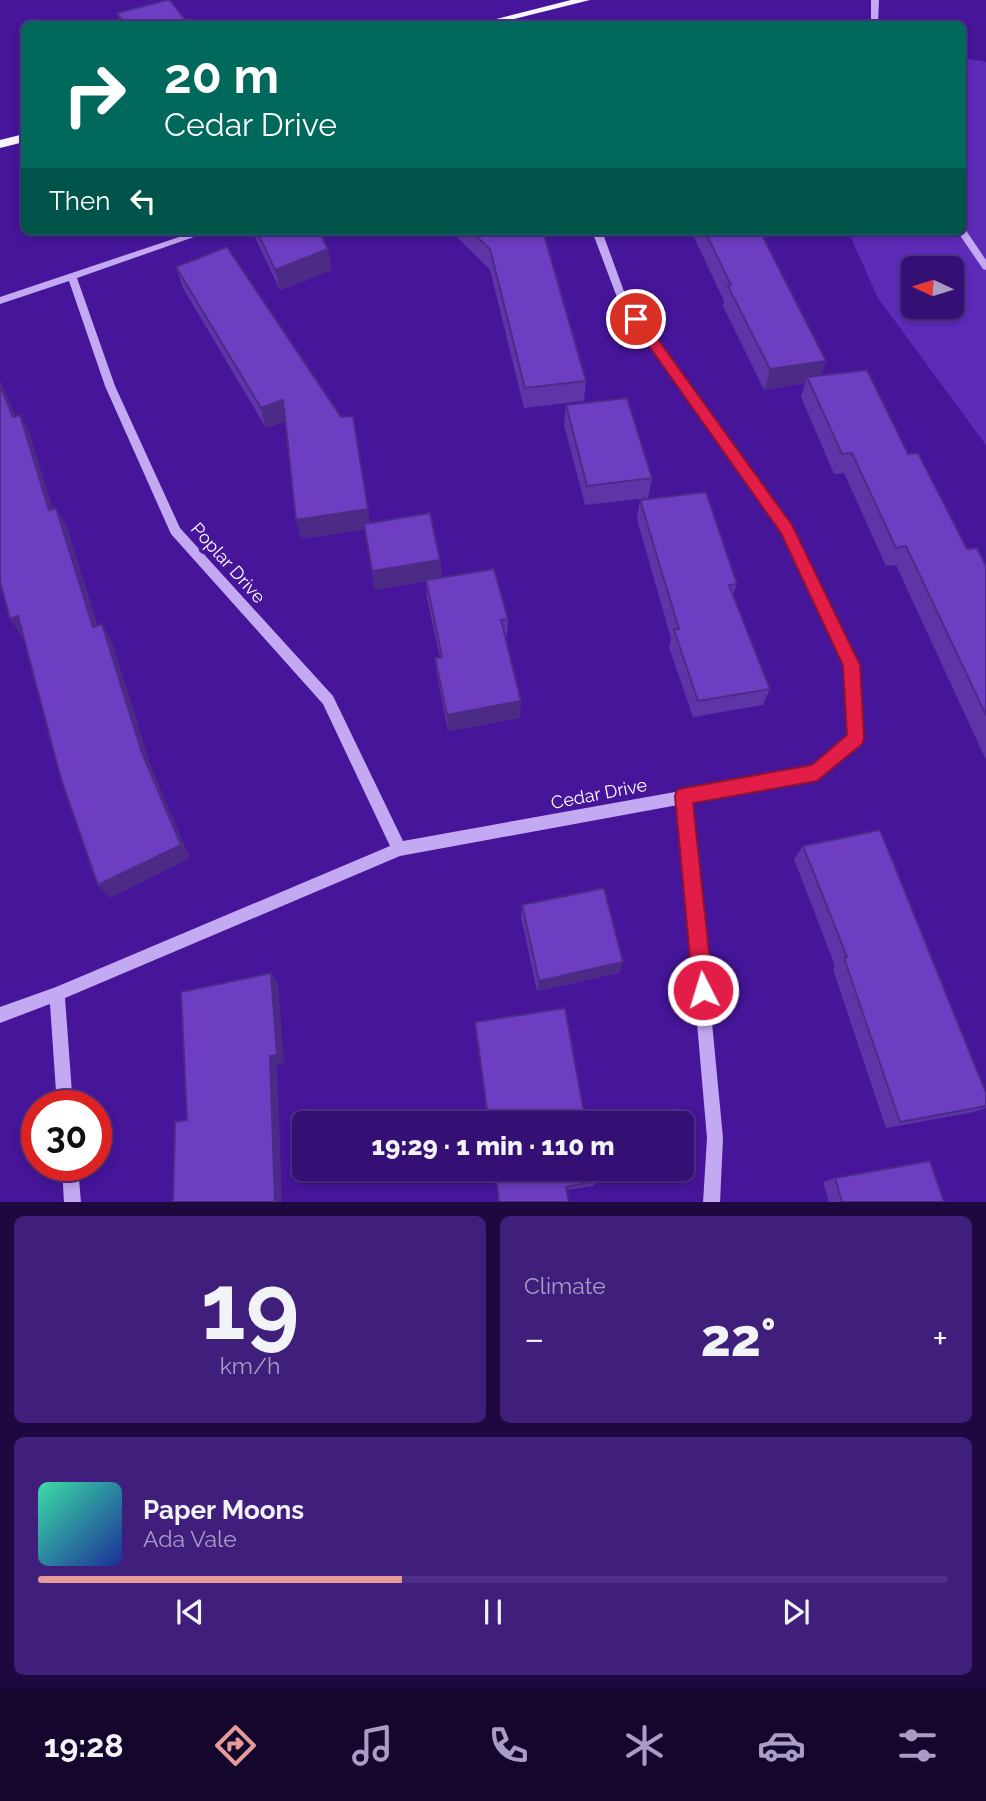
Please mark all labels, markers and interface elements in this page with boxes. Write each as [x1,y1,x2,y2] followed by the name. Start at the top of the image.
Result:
[164,47,279,104] text: 20 m
[49,49,140,140] icon: right
[164,106,337,143] text: Cedar Drive
[124,182,162,220] icon: left
[49,186,110,216] text: Then
[901,256,964,318] north arrow
[901,256,964,319] map controls
[606,289,666,349] pin
[617,300,655,338] icon: arrive
[187,518,270,608] street label: Poplar Drive
[549,774,649,813] street label: Cedar Drive
[666,953,740,1027] position arrow
[21,1090,112,1181] speed limit sign: 30
[372,1131,615,1161] text: 19:29 · 1 min · 110 m
[201,1253,299,1360] text: 19
[524,1272,606,1299] text: Climate
[701,1307,776,1368] text: 22°
[524,1316,544,1361] text: −
[932,1316,948,1361] text: +
[220,1352,280,1379] text: km/h
[143,1495,304,1525] text: Paper Moons
[143,1525,237,1552] text: Ada Vale
[171,1593,209,1631] icon: previous
[474,1593,512,1631] icon: pause
[777,1593,815,1631] icon: next
[211,1721,260,1770] icon: directions
[348,1721,397,1770] icon: music
[484,1721,533,1770] icon: phone
[620,1721,669,1770] icon: climate
[757,1721,806,1770] icon: car
[893,1721,942,1770] icon: filters
[44,1727,124,1764] text: 19:28

